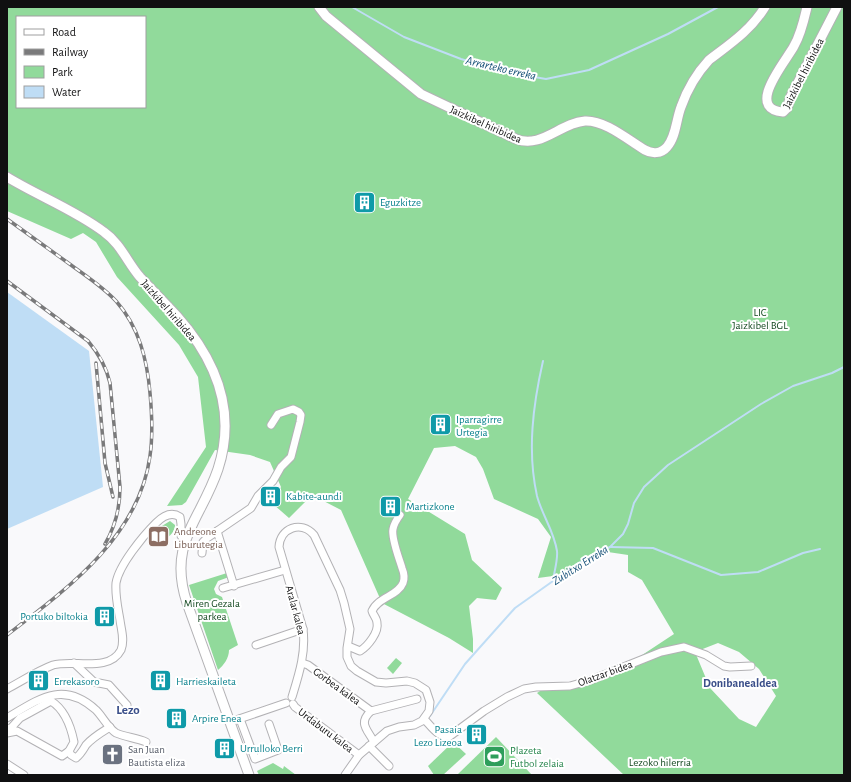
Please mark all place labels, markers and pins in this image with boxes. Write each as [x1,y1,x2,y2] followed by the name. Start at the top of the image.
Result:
[352,189,378,215] building icon: Eguzkitze
[380,197,421,208] place label: Eguzkitze
[427,412,453,438] building icon: Iparragirre Urtegia
[456,414,502,438] place label: Iparragirre Urtegia
[258,483,284,509] building icon: Kabite-aundi
[286,491,342,502] place label: Kabite-aundi
[377,493,403,519] building icon: Martizkone
[406,501,455,512] place label: Martizkone
[146,524,172,550] library icon: Andreone Liburutegia
[174,526,223,550] place label: Andreone Liburutegia
[91,603,117,629] building icon: Portuko biltokia
[20,611,88,622] place label: Portuko biltokia
[25,668,51,694] building icon: Errekasoro
[147,668,173,694] building icon: Harrieskaileta
[54,676,100,687] place label: Errekasoro
[176,676,236,687] place label: Harrieskaileta
[163,705,189,731] building icon: Arpire Enea
[192,713,242,724] place label: Arpire Enea
[464,722,490,748] building icon: Pasaia Lezo Lizeoa
[414,724,462,748] place label: Pasaia Lezo Lizeoa
[212,735,238,761] building icon: Urrulloko Berri
[99,742,125,768] church icon: San Juan Bautista eliza
[240,743,303,754] place label: Urrulloko Berri
[482,743,508,769] sports icon: Plazeta Futbol zelaia
[128,744,185,768] place label: San Juan Bautista eliza
[510,745,564,769] place label: Plazeta Futbol zelaia

